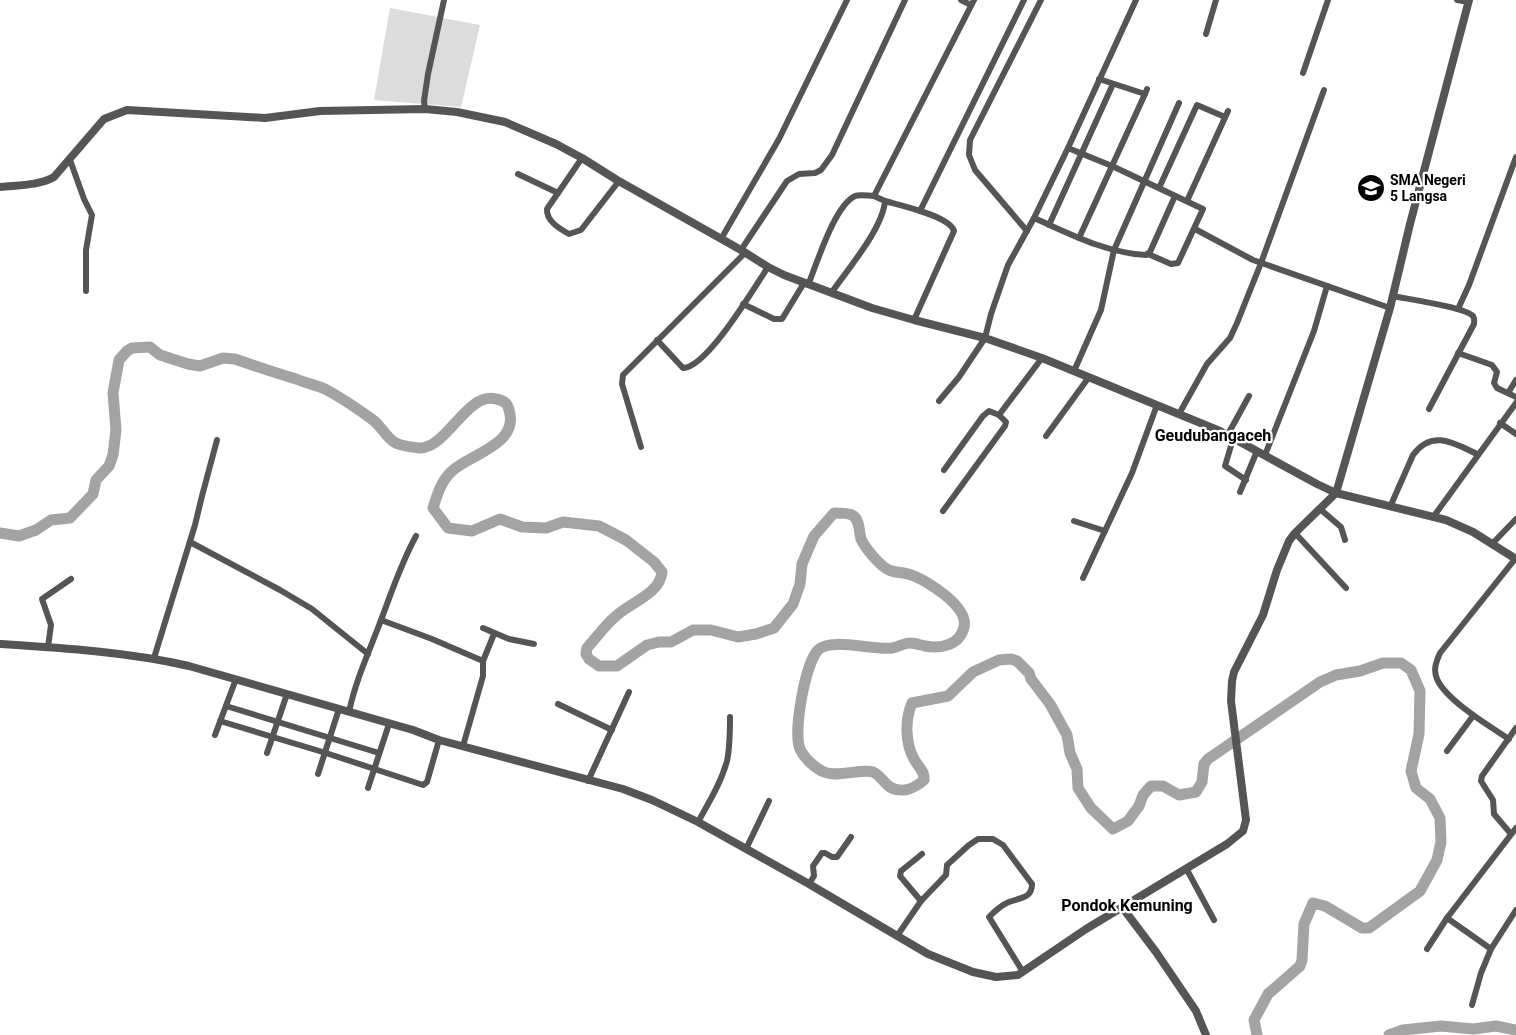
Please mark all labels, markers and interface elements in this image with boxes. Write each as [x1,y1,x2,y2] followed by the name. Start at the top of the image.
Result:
[1390,172,1466,204] place label: SMA Negeri 5 Langsa
[1356,173,1386,203] school or university icon: SMA Negeri 5 Langsa
[1155,426,1271,445] district label: Geudubangaceh
[1061,896,1193,915] district label: Pondok Kemuning

